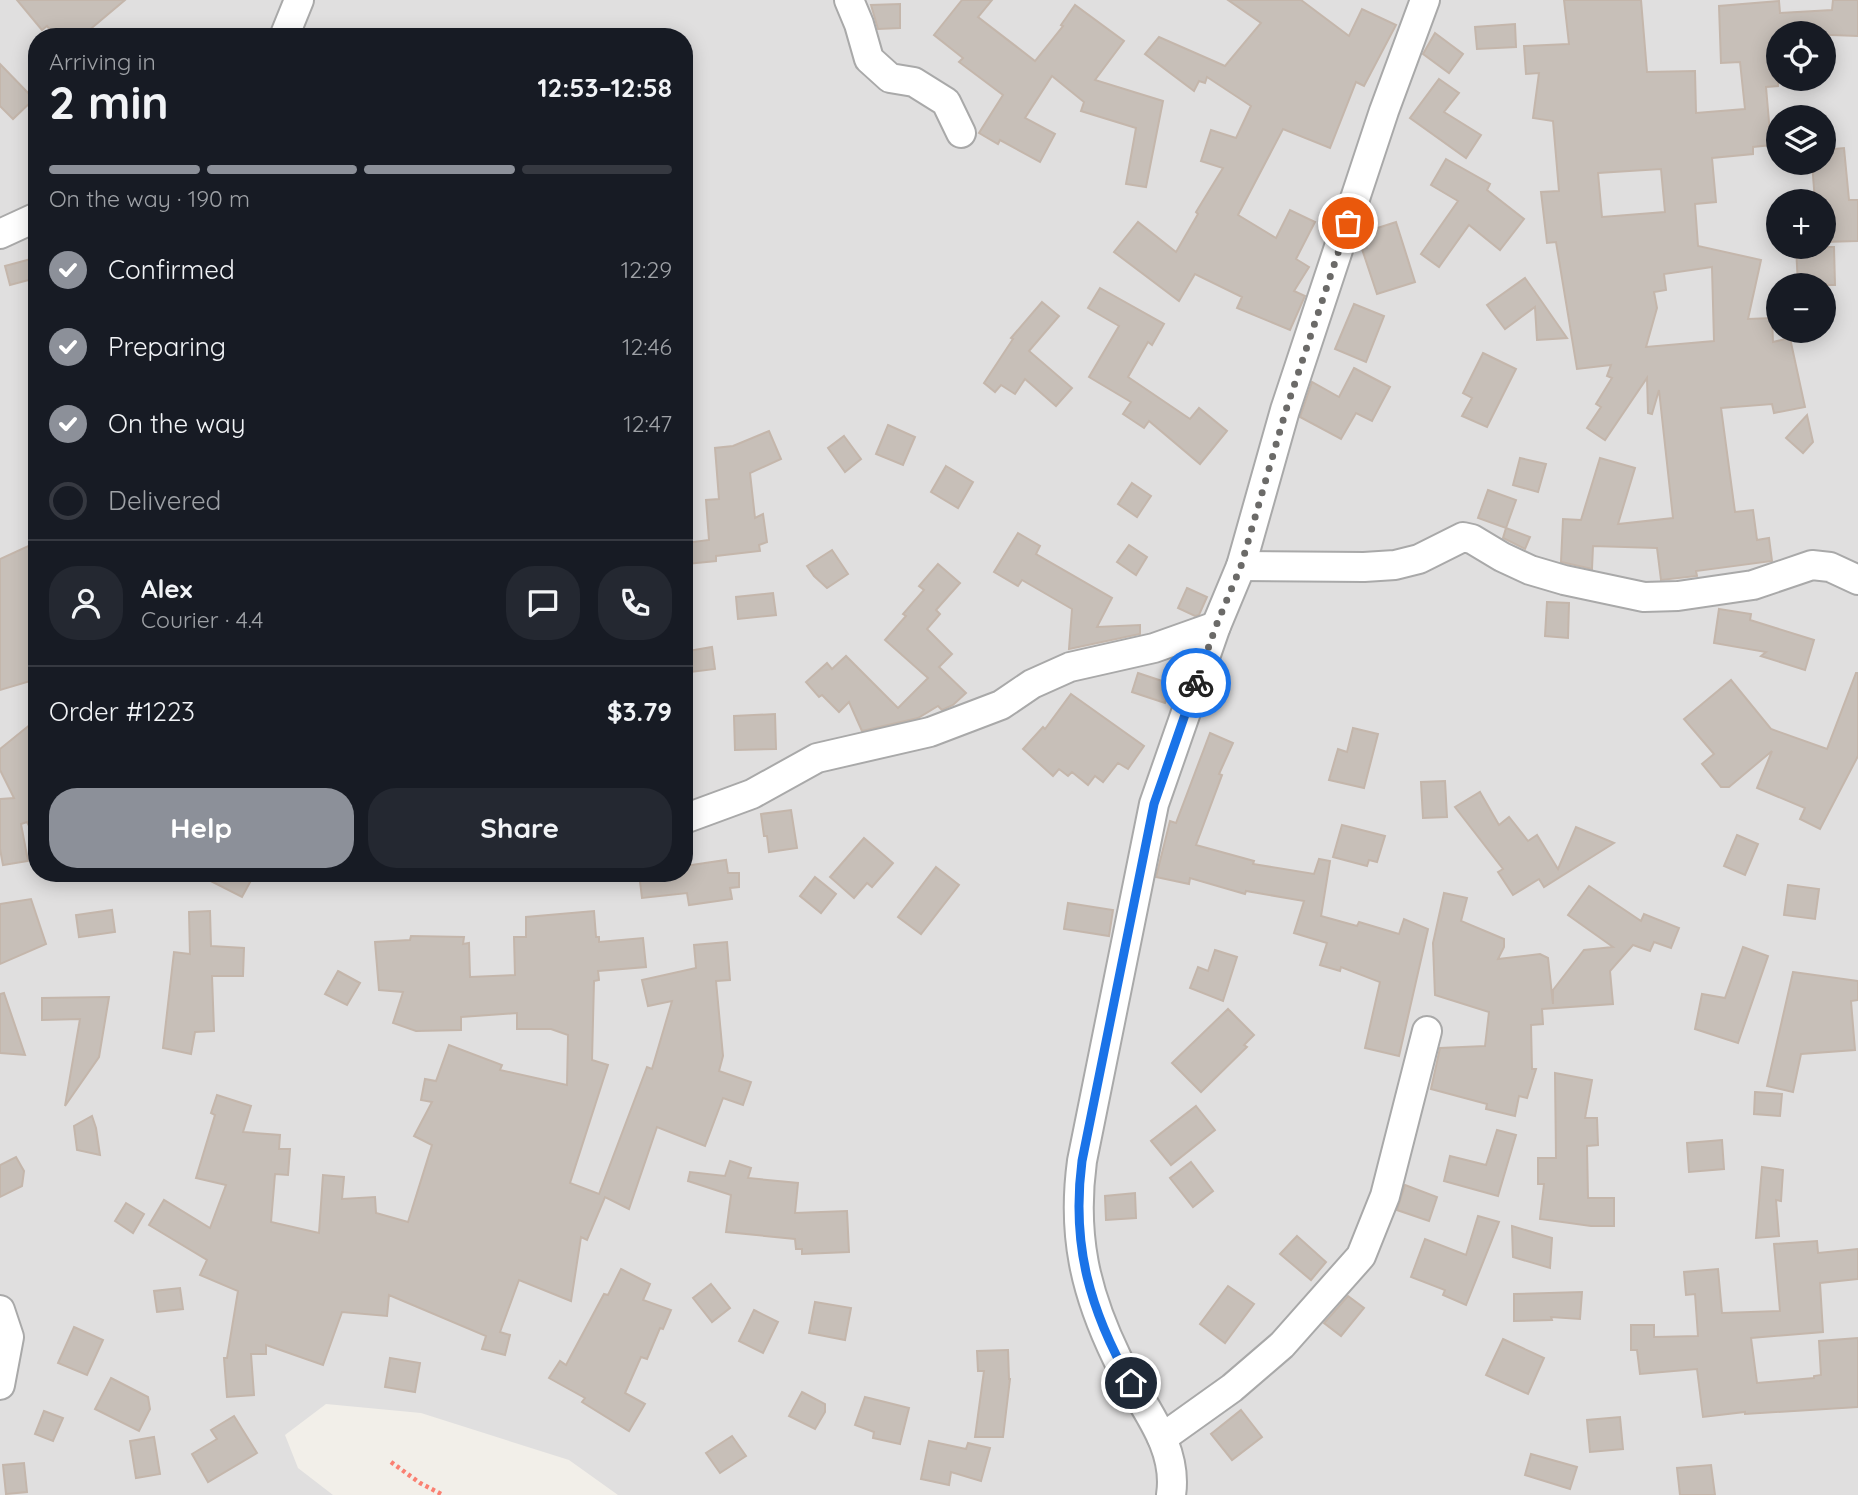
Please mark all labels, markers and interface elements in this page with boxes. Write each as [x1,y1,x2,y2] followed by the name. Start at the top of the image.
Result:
[1766,21,1836,343] map controls
[1766,21,1836,91] button: locate
[49,47,156,76] text: Arriving in
[537,71,672,104] text: 12:53–12:58
[49,73,169,131] text: 2 min
[1766,105,1836,175] button: layers
[49,184,250,213] text: On the way · 190 m
[1766,189,1836,259] button: +
[1318,193,1378,253] pin
[1329,204,1367,242] icon: bag
[49,251,87,289] icon: check
[108,253,235,286] text: Confirmed
[621,255,672,284] text: 12:29
[1766,273,1836,343] button: −
[49,328,87,366] icon: check
[108,330,226,363] text: Preparing
[622,332,672,361] text: 12:46
[49,405,87,443] icon: check
[108,407,246,440] text: On the way
[623,409,672,438] text: 12:47
[108,484,221,517] text: Delivered
[49,566,123,640] button: person
[506,566,580,640] button: chat
[598,566,672,640] button: phone
[141,572,192,605] text: Alex
[141,605,263,634] text: Courier · 4.4
[1161,648,1231,718] courier
[1177,664,1215,702] icon: bike
[49,695,195,728] text: Order #1223
[607,695,672,728] text: $3.79
[49,788,354,868] button: Help
[368,788,672,868] button: Share
[1101,1353,1161,1413] pin
[1112,1364,1150,1402] icon: home

